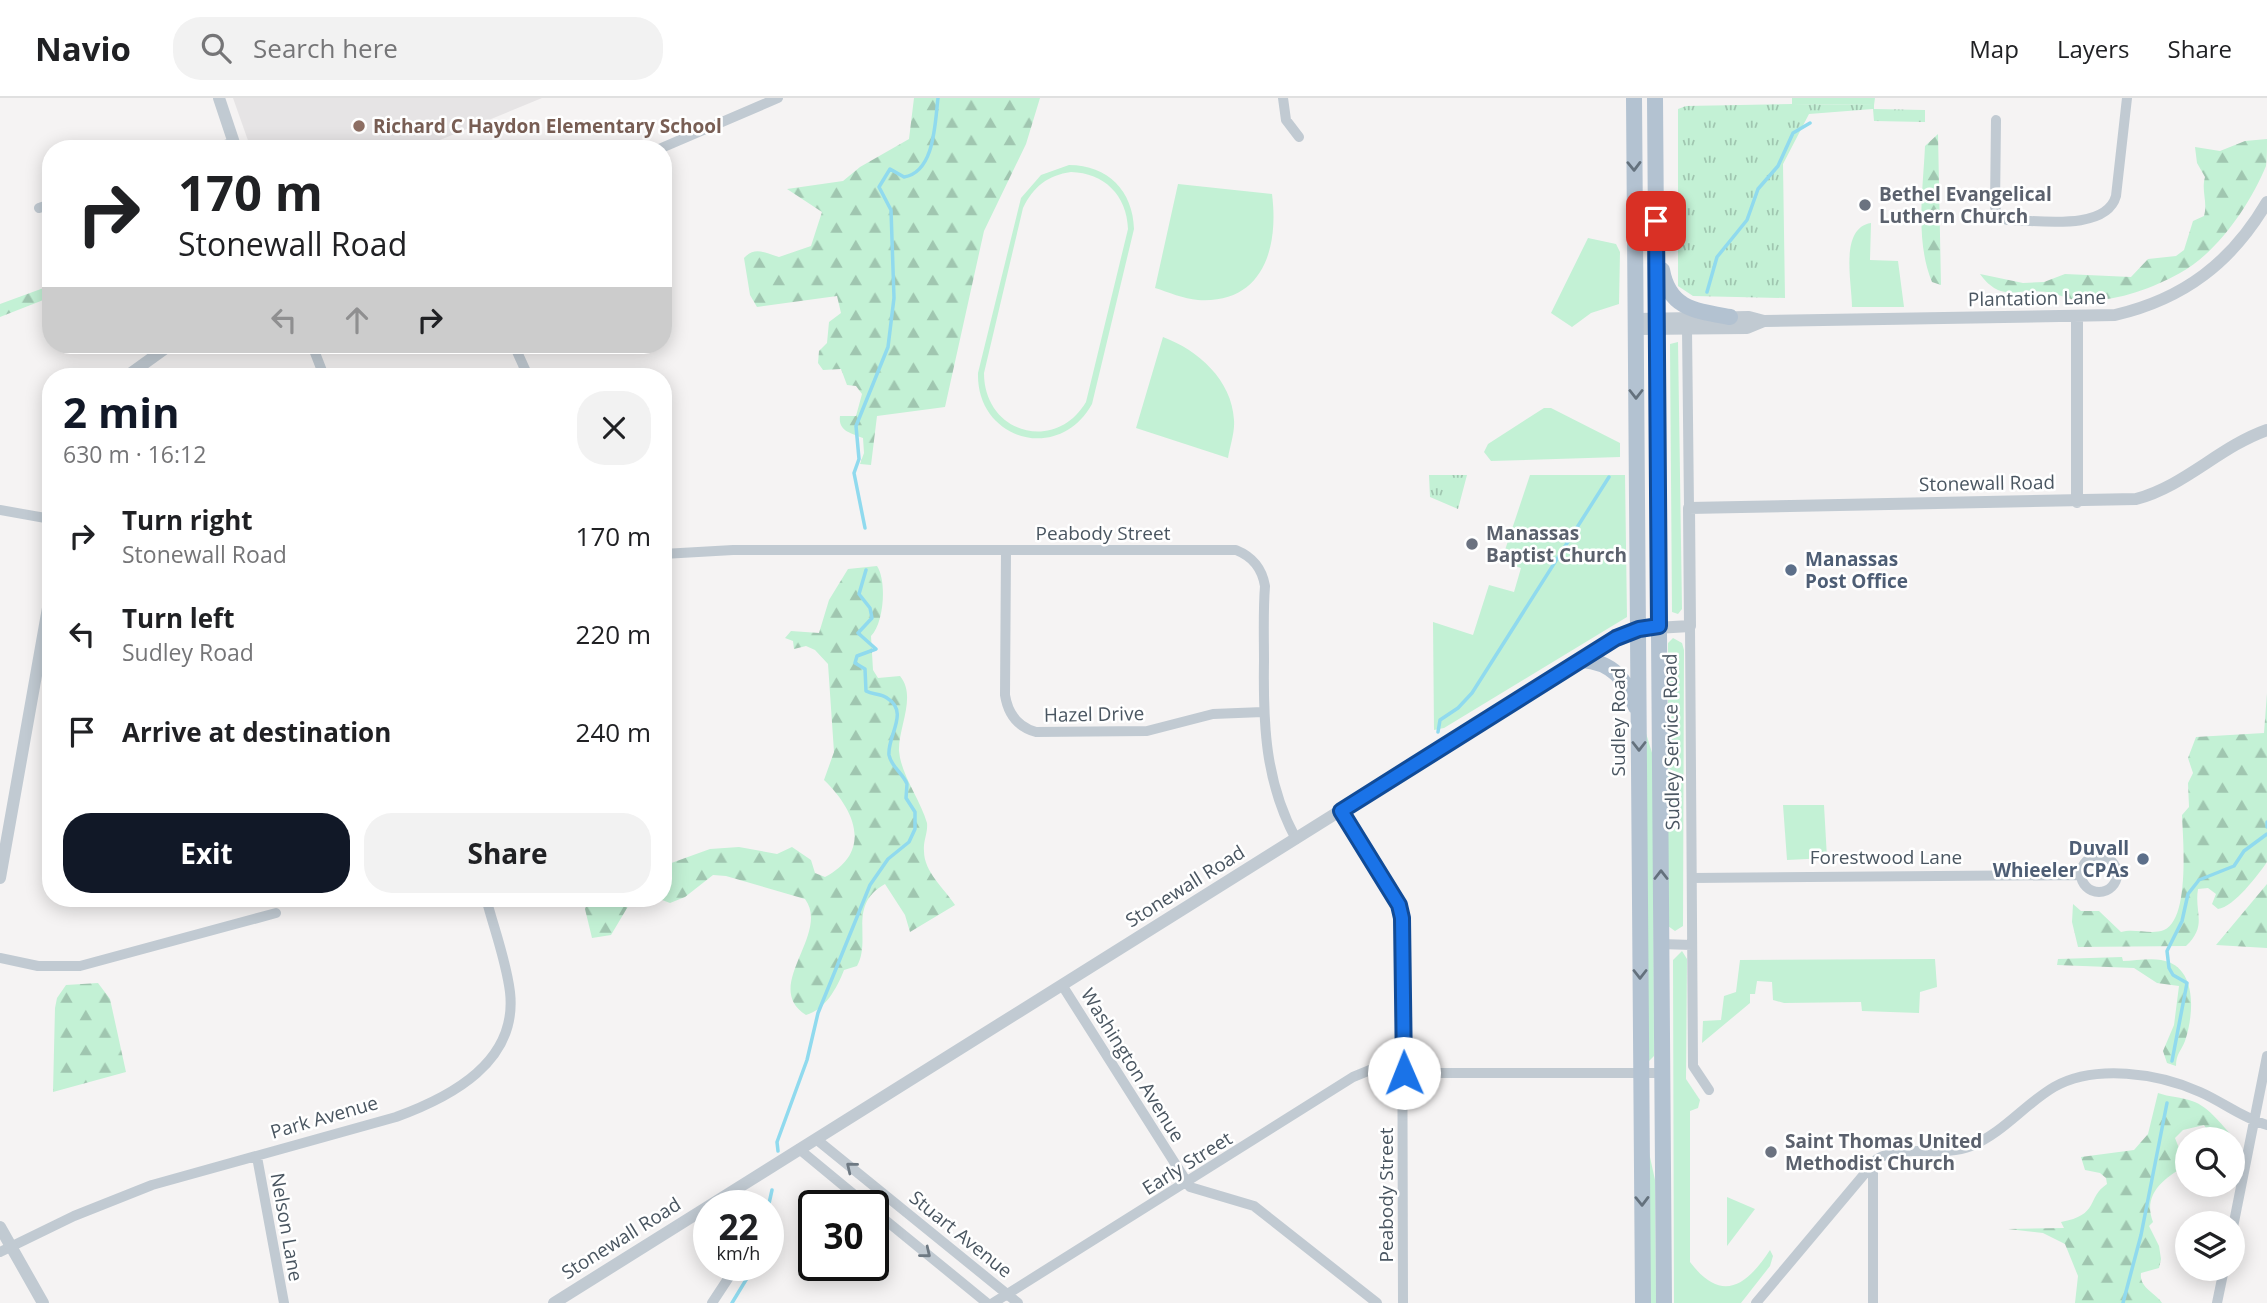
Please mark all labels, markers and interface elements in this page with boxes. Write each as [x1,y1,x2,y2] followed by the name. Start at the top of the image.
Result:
[173,17,663,80] search box
[35,26,131,71] text: Navio
[197,29,235,67] icon: search
[253,30,398,66] text: Search here
[1969,32,2019,65] text: Map
[2057,32,2130,65] text: Layers
[2168,32,2232,65] text: Share
[373,113,722,139] place label: Richard C Haydon Elementary School
[351,118,367,134] marker: Richard C Haydon Elementary School
[178,159,323,225] text: 170 m
[1627,161,1642,172] one-way arrow
[63,168,154,259] icon: right
[1879,181,2052,229] place label: Bethel Evangelical Luthern Church
[1626,191,1686,251] pin
[1857,197,1873,213] marker: Bethel Evangelical Luthern Church
[1637,202,1675,240] icon: arrive
[178,222,407,265] text: Stonewall Road
[1968,284,2106,312] street label: Plantation Lane
[265,301,303,339] icon: left
[338,301,376,339] icon: ahead
[411,301,449,339] icon: right
[63,383,180,440] text: 2 min
[1628,389,1644,399] one-way arrow
[577,391,651,465] button: close
[63,438,206,470] text: 630 m · 16:12
[1919,469,2055,497] street label: Stonewall Road
[122,502,253,538] text: Turn right
[63,517,101,555] icon: right
[576,518,651,554] text: 170 m
[1036,520,1171,546] street label: Peabody Street
[1486,520,1627,568] place label: Manassas Baptist Church
[1464,536,1480,552] marker: Manassas Baptist Church
[122,538,287,570] text: Stonewall Road
[1805,546,1908,594] place label: Manassas Post Office
[1783,562,1799,578] marker: Manassas Post Office
[122,600,234,636] text: Turn left
[63,615,101,653] icon: left
[576,616,651,652] text: 220 m
[122,636,254,668] text: Sudley Road
[1656,653,1686,831] street label: Sudley Service Road
[1605,668,1631,776] street label: Sudley Road
[1044,700,1144,728] street label: Hazel Drive
[63,713,101,751] icon: arrive
[122,714,391,750] text: Arrive at destination
[576,714,651,750] text: 240 m
[1631,741,1647,752] one-way arrow
[63,813,350,893] button: Exit
[364,813,651,893] button: Share
[1993,835,2129,883] place label: Duvall Whieeler CPAs
[1120,839,1250,933] street label: Stonewall Road
[1810,844,1962,870] street label: Forestwood Lane
[2135,851,2151,867] marker: Duvall Whieeler CPAs
[1653,870,1668,881] one-way arrow
[1632,969,1648,979] one-way arrow
[1075,983,1191,1147] street label: Washington Avenue
[1367,1036,1441,1110] position arrow
[267,1089,381,1145] street label: Park Avenue
[1137,1125,1237,1201] street label: Early Street
[1373,1127,1399,1262] street label: Peabody Street
[2175,1127,2245,1281] map controls
[2175,1127,2245,1197] button: search
[1785,1128,1982,1176] place label: Saint Thomas United Methodist Church
[1763,1144,1779,1160] marker: Saint Thomas United Methodist Church
[847,1163,860,1175] one-way arrow
[265,1171,309,1283] street label: Nelson Lane
[904,1185,1018,1283] street label: Stuart Avenue
[798,1190,889,1281] speed limit sign: 30
[556,1191,686,1285] street label: Stonewall Road
[1634,1196,1650,1207] one-way arrow
[718,1203,759,1250] text: 22
[2175,1211,2245,1281] button: layers
[717,1241,760,1265] text: km/h
[919,1245,931,1258] one-way arrow

